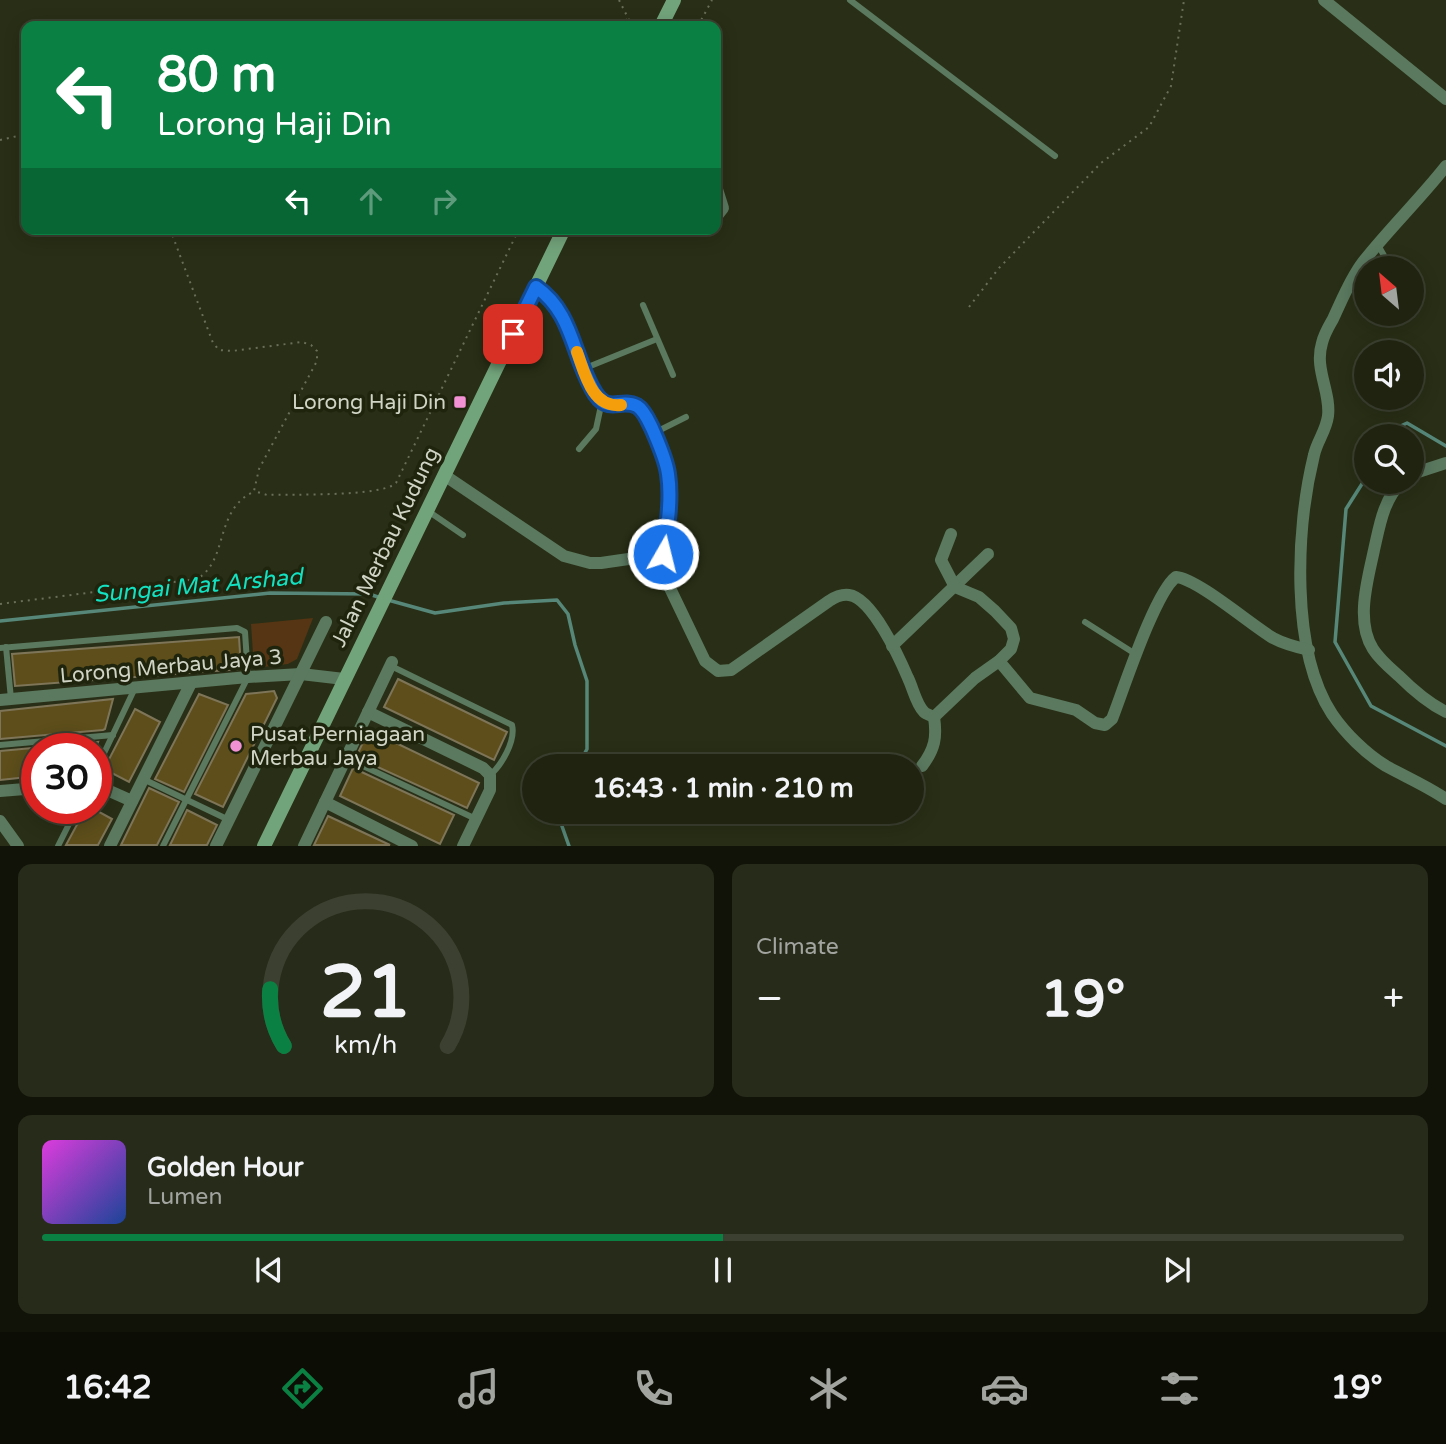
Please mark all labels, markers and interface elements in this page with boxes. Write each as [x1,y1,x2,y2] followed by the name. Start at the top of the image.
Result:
[157,46,276,105] text: 80 m
[42,49,133,140] icon: left
[157,106,392,144] text: Lorong Haji Din
[279,182,317,220] icon: left
[352,182,390,220] icon: ahead
[425,182,463,220] icon: right
[1354,256,1424,326] north arrow
[1354,256,1424,494] map controls
[483,304,543,364] pin
[494,315,532,353] icon: arrive
[1354,340,1424,410] button: sound
[292,390,446,415] place label: Lorong Haji Din
[452,394,468,410] marker: Lorong Haji Din
[1354,424,1424,494] button: search
[326,443,445,651] street label: Jalan Merbau Kudung
[626,517,700,591] position arrow
[93,563,306,609] water label: Sungai Mat Arshad
[59,644,283,689] street label: Lorong Merbau Jaya 3
[250,722,425,771] place label: Pusat Perniagaan Merbau Jaya
[21,733,112,824] speed limit sign: 30
[228,738,244,754] marker: Pusat Perniagaan Merbau Jaya
[592,773,854,804] text: 16:43 · 1 min · 210 m
[756,933,839,961] text: Climate
[320,950,412,1038] text: 21
[1040,968,1125,1031] text: 19°
[756,976,783,1022] text: −
[1383,976,1404,1022] text: +
[335,1030,397,1060] text: km/h
[147,1152,304,1183] text: Golden Hour
[147,1183,222,1211] text: Lumen
[250,1251,288,1289] icon: previous
[704,1251,742,1289] icon: pause
[1158,1251,1196,1289] icon: next
[278,1364,327,1413] icon: directions
[454,1364,503,1413] icon: music
[629,1364,678,1413] icon: phone
[804,1364,853,1413] icon: climate
[980,1364,1029,1413] icon: car
[1155,1364,1204,1413] icon: filters
[63,1369,152,1407] text: 16:42
[1330,1369,1383,1407] text: 19°

